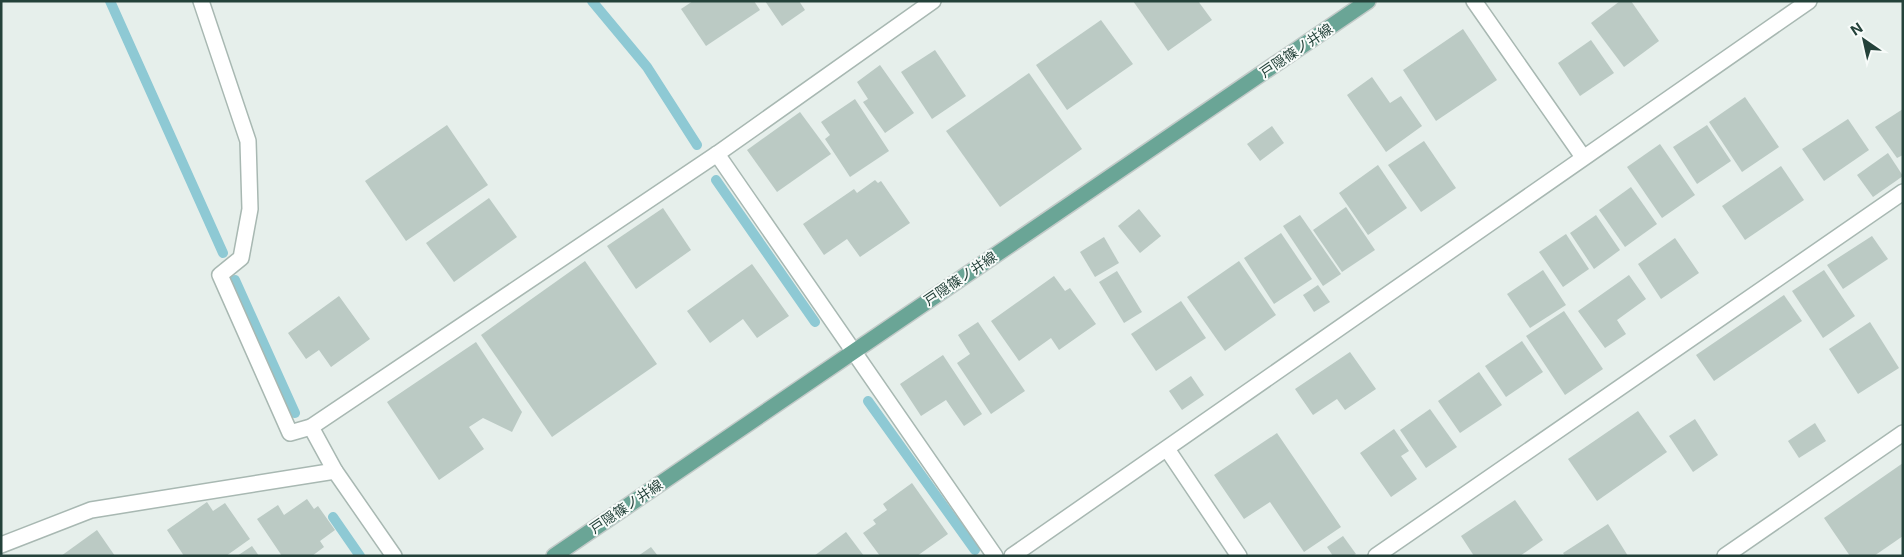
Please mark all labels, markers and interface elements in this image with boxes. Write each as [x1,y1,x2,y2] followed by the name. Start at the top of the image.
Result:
[1839,15,1889,65] north arrow
[1256,19,1336,81] street label: 戸隠篠ノ井線
[1847,19,1866,39] text: N
[920,247,1000,309] street label: 戸隠篠ノ井線
[586,475,666,537] street label: 戸隠篠ノ井線

